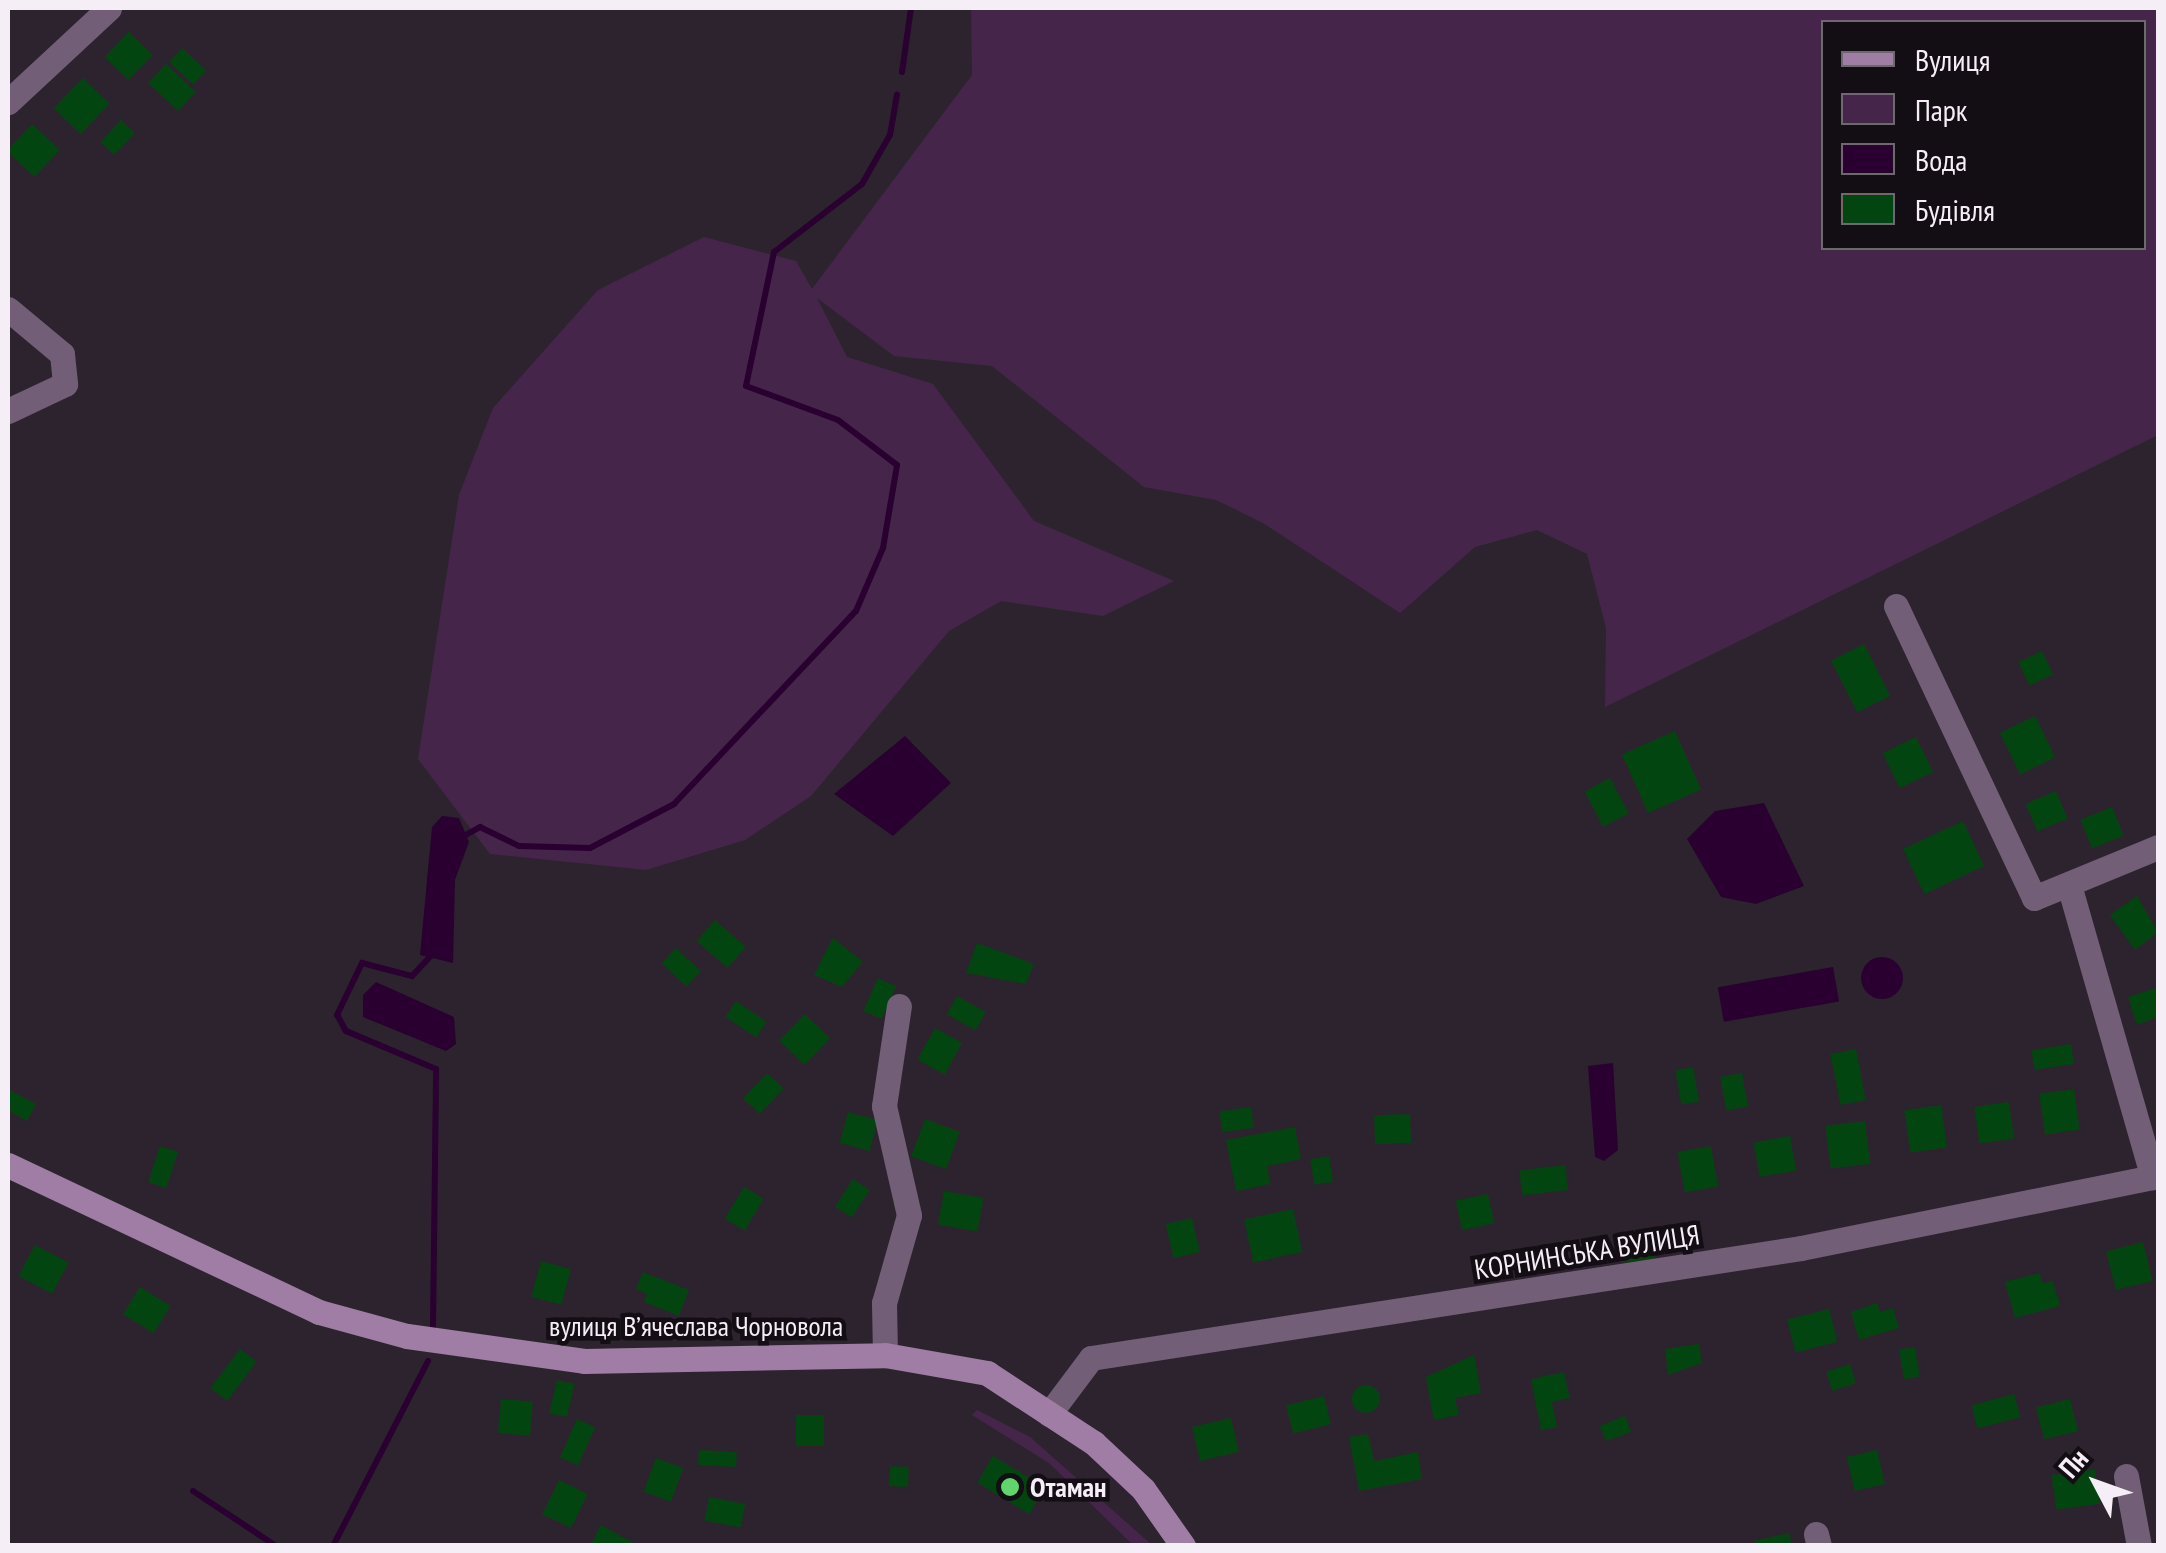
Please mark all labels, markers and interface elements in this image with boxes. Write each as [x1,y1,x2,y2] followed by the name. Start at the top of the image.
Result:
[1821,20,2146,250] legend
[1915,40,1990,79] text: Вулиця
[1915,90,1967,129] text: Парк
[1915,140,1967,179] text: Вода
[1915,190,1995,229] text: Будівля
[1472,1218,1702,1286] street label: КОРНИНСЬКА ВУЛИЦЯ
[549,1309,843,1343] street label: вулиця Вʼячеслава Чорновола
[2046,1433,2146,1533] north arrow
[2050,1441,2096,1485] text: Пн
[1030,1470,1106,1504] place label: Отаман
[999,1476,1021,1498] marker: Отаман

